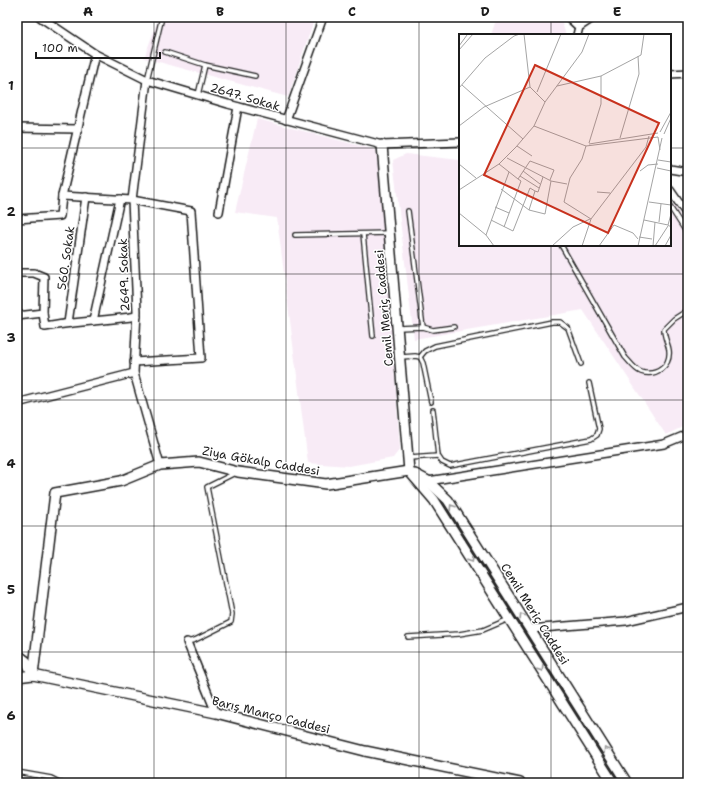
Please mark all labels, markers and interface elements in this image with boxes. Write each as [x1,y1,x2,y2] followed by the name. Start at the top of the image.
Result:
[83,3,93,20] text: A
[216,3,224,20] text: B
[348,3,356,20] text: C
[480,3,490,20] text: D
[613,3,622,20] text: E
[36,34,160,60] scale bar
[459,34,671,246] inset map
[42,40,78,56] text: 100 m
[8,77,14,94] text: 1
[208,79,282,115] street label: 2647. Sokak
[6,203,16,220] text: 2
[54,225,78,291] street label: 560. Sokak
[115,238,133,312] street label: 2649. Sokak
[371,249,397,367] street label: Cemil Meriç Caddesi
[6,329,16,346] text: 3
[201,443,321,479] street label: Ziya Gökalp Caddesi
[6,455,16,472] text: 4
[450,504,457,511] one-way arrow
[467,555,475,562] one-way arrow
[497,560,573,668] street label: Cemil Meriç Caddesi
[7,581,15,598] text: 5
[519,613,527,620] one-way arrow
[537,665,544,672] one-way arrow
[210,693,332,737] street label: Barış Manço Caddesi
[6,707,16,724] text: 6
[604,747,611,754] one-way arrow

